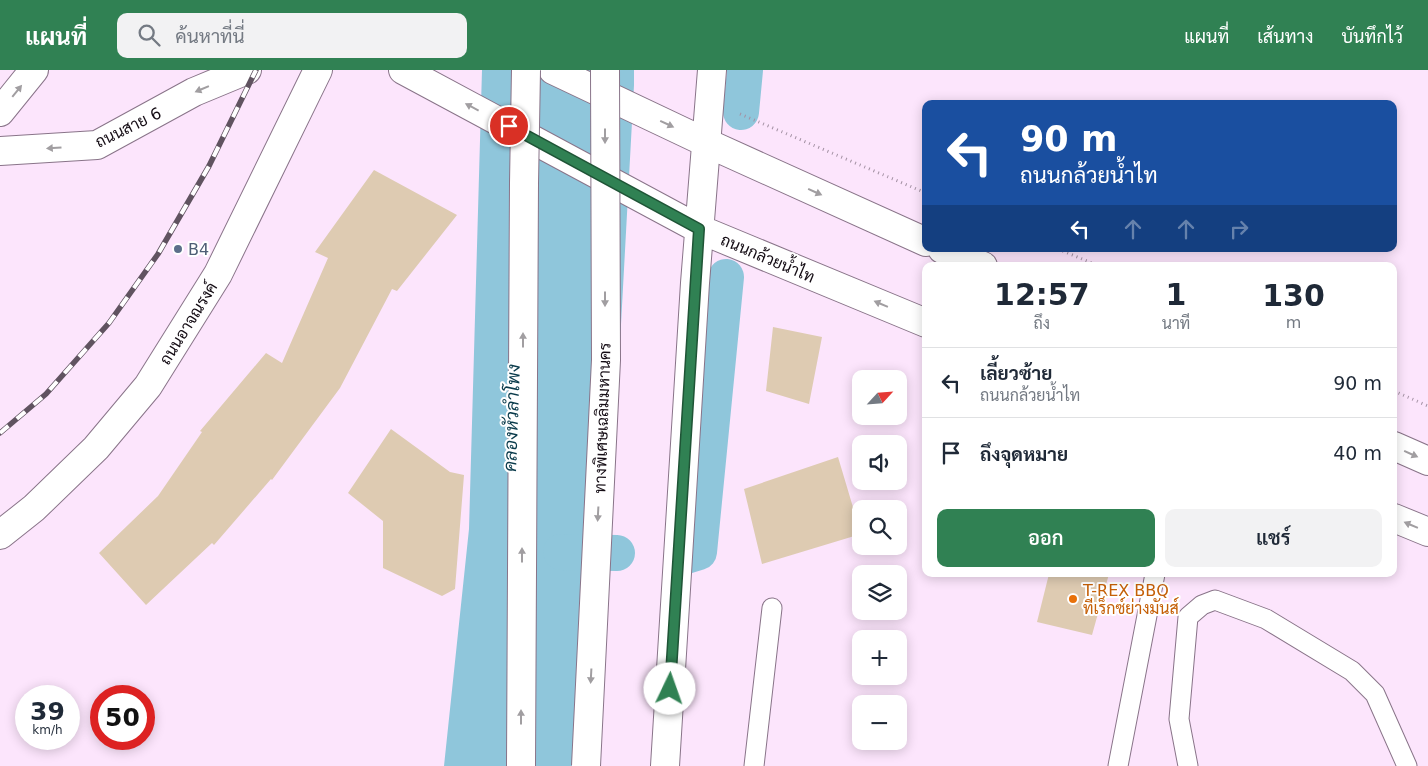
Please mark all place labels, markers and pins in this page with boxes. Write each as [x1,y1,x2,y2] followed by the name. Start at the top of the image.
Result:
[488,105,530,147] pin
[188,240,209,259] place label: B4
[172,243,184,255] marker: B4
[1082,581,1179,618] place label: T-REX BBQ ทีเร็กซ์ย่างมันส์
[1067,593,1079,605] marker: T-REX BBQ ทีเร็กซ์ย่างมันส์

